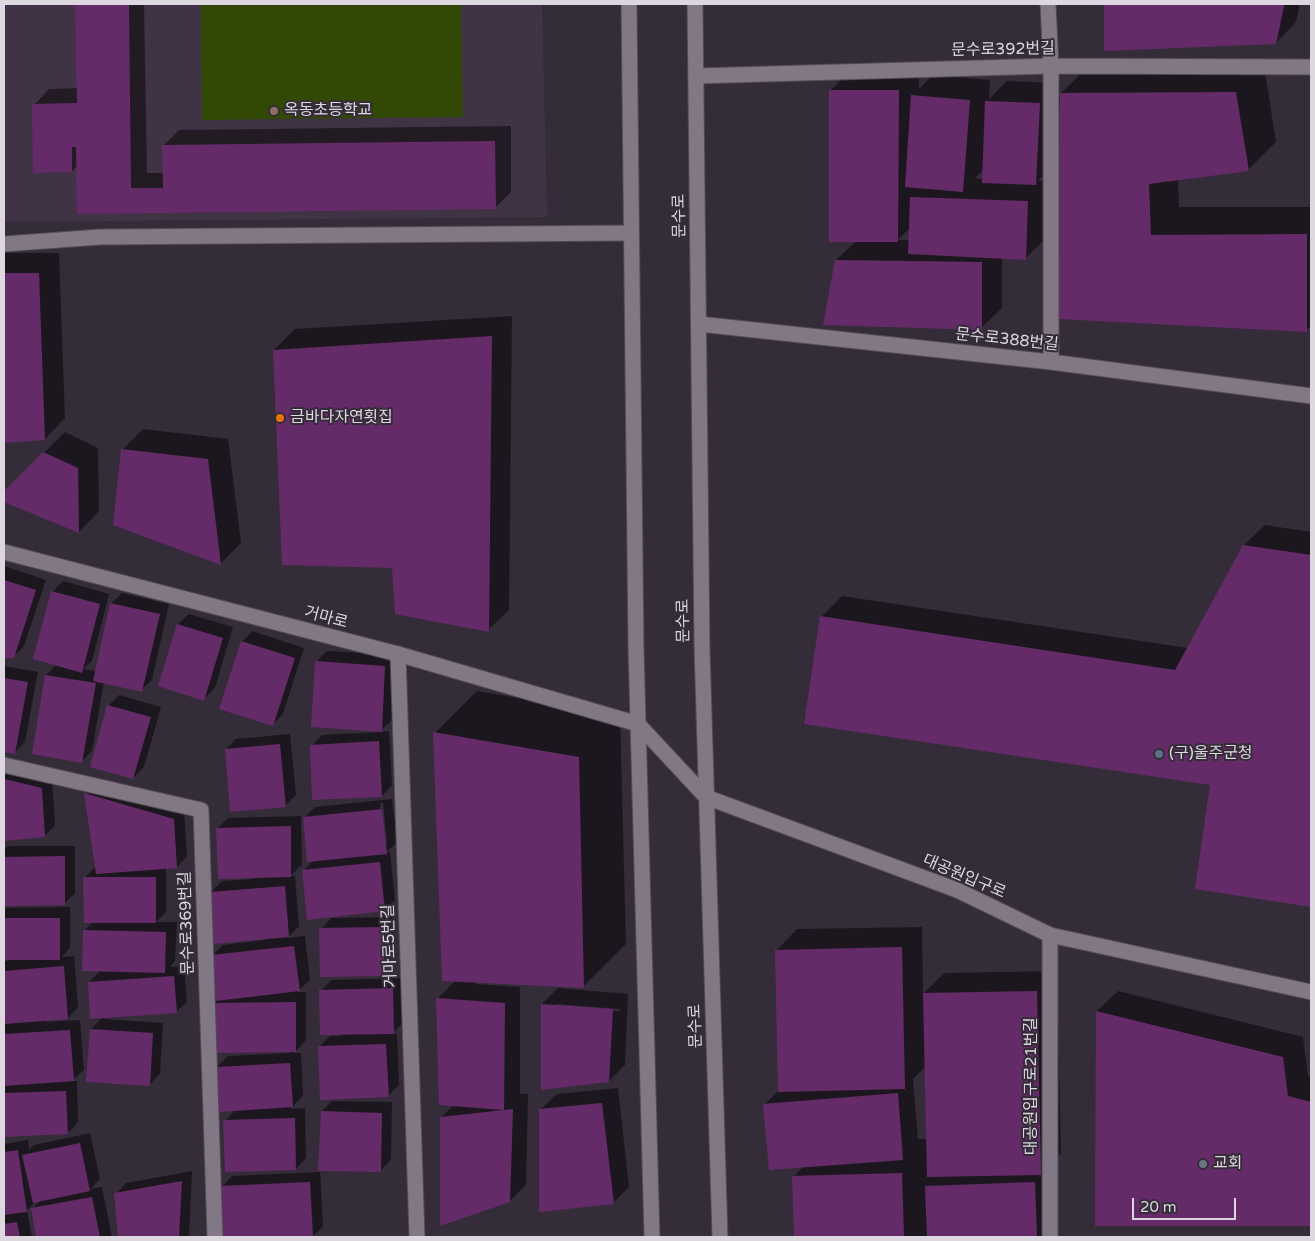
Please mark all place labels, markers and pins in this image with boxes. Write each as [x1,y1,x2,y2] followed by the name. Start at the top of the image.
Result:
[284,101,372,121] place label: 옥동초등학교
[268,105,280,117] marker: 옥동초등학교
[290,408,393,428] place label: 금바다자연횟집
[274,412,286,424] marker: 금바다자연횟집
[1169,744,1253,764] place label: (구)울주군청
[1153,748,1165,760] marker: (구)울주군청
[1213,1154,1242,1174] place label: 교회
[1197,1158,1209,1170] marker: 교회

